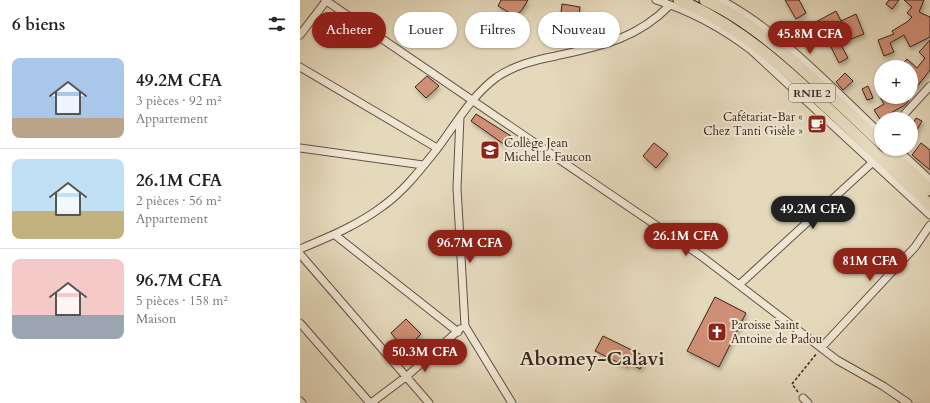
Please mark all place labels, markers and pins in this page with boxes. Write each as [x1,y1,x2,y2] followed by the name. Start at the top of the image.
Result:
[764,21,856,55] pin: 45.8M CFA
[703,109,803,139] place label: Cafétariat-Bar « Chez Tanti Gisèle »
[806,113,828,135] cafe icon: Cafétariat-Bar « Chez Tanti Gisèle »
[504,135,592,165] place label: Collège Jean Michel le Faucon
[479,139,501,161] school or university icon: Collège Jean Michel le Faucon
[767,196,859,230] pin: 49.2M CFA
[640,223,732,257] pin: 26.1M CFA
[424,230,516,264] pin: 96.7M CFA
[833,248,907,282] pin: 81M CFA
[731,317,823,347] place label: Paroisse Saint Antoine de Padou
[706,321,728,343] church icon: Paroisse Saint Antoine de Padou
[379,339,471,373] pin: 50.3M CFA

